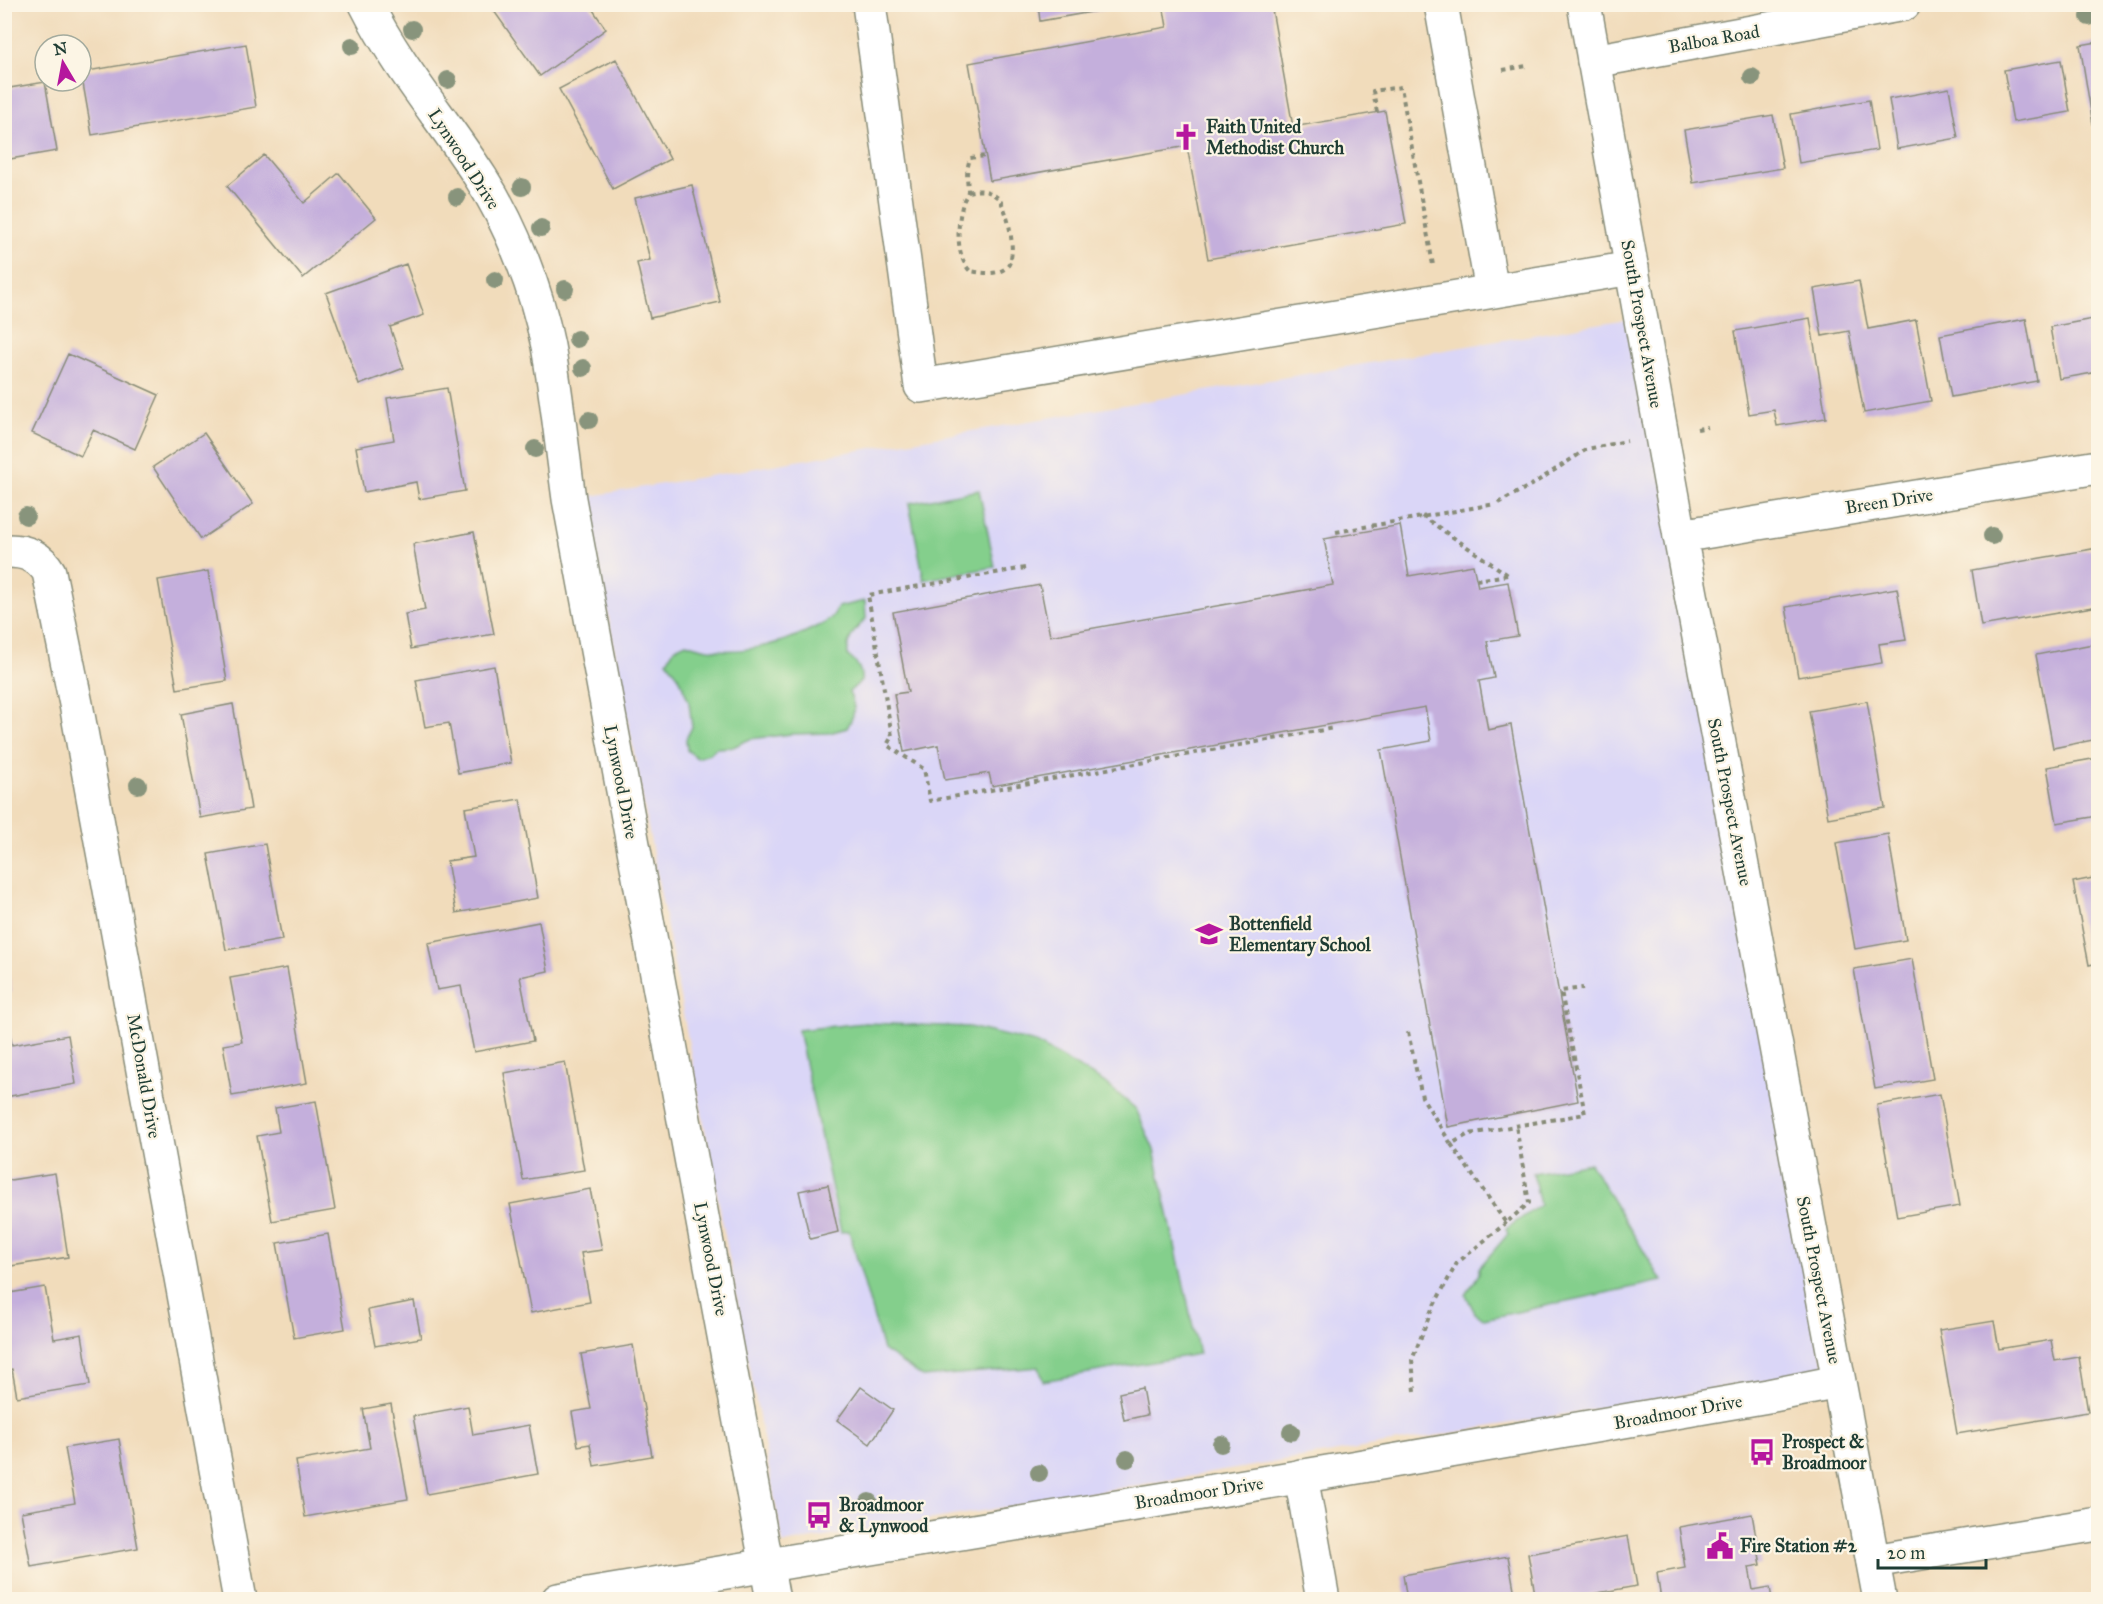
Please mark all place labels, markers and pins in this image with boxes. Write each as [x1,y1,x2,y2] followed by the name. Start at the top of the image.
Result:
[1206,116,1345,159] place label: Faith United Methodist Church
[1171,122,1201,152] church icon: Faith United Methodist Church
[1229,913,1372,957] place label: Bottenfield Elementary School
[1194,919,1224,949] school or university icon: Bottenfield Elementary School
[1782,1431,1868,1474] place label: Prospect & Broadmoor
[1747,1437,1777,1467] bus stop icon: Prospect & Broadmoor
[839,1494,929,1538] place label: Broadmoor & Lynwood
[804,1500,834,1530] bus stop icon: Broadmoor & Lynwood
[1705,1531,1735,1561] public building icon: Fire Station #2
[1740,1535,1858,1557] place label: Fire Station #2

